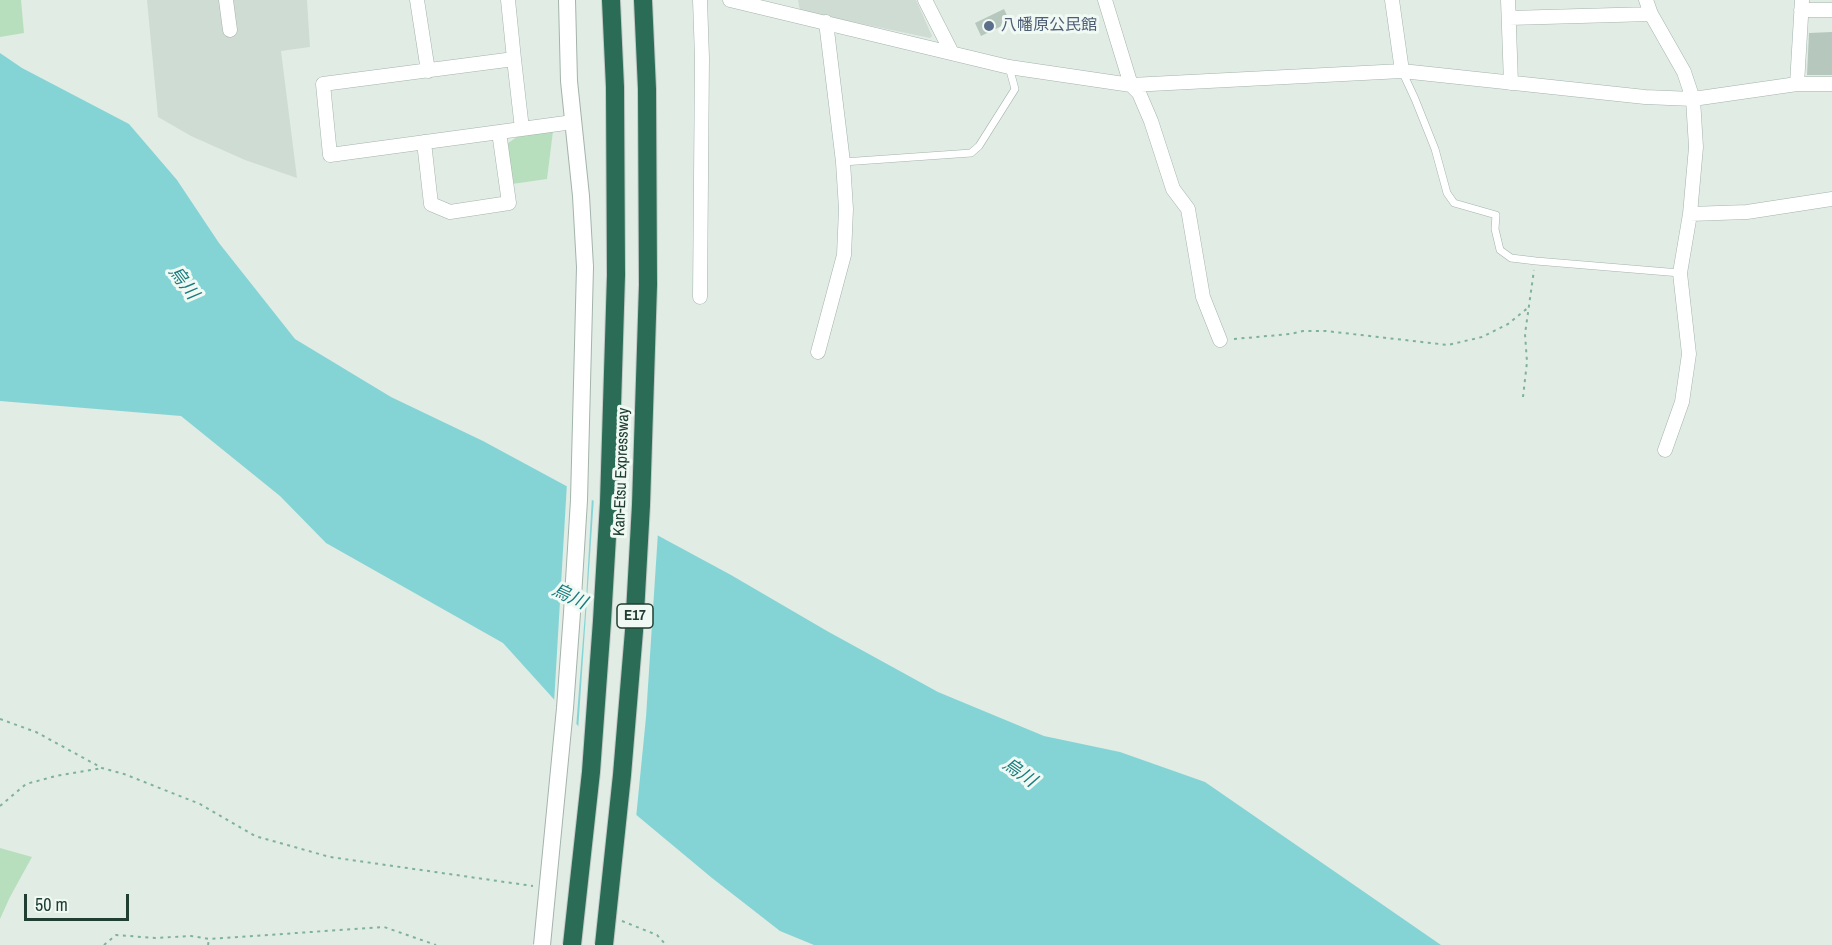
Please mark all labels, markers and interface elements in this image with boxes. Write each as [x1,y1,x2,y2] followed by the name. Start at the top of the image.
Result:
[1001,16,1097,36] place label: 八幡原公民館
[982,19,996,33] marker: 八幡原公民館
[164,262,202,304] water label: 烏川
[610,408,634,536] street label: Kan-Etsu Expressway
[548,580,590,614] water label: 烏川
[617,604,653,628] road number: E17
[998,754,1040,792] water label: 烏川
[27,882,132,920] scale bar
[35,892,68,917] text: 50 m

